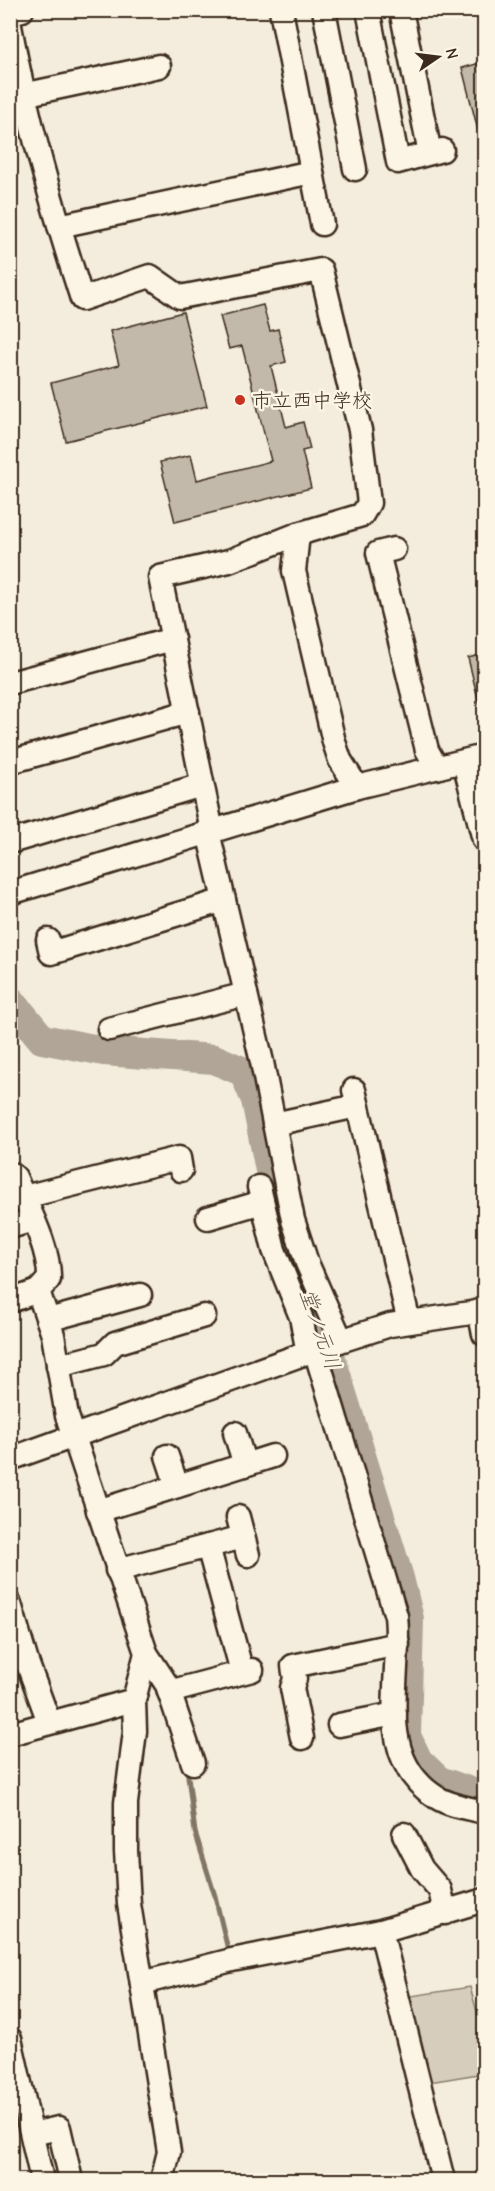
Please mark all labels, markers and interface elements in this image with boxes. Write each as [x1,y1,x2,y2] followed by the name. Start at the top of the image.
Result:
[408,27,468,87] north arrow
[442,46,462,61] text: N
[252,389,372,412] place label: 市立西中学校
[233,393,247,407] marker: 市立西中学校
[295,1285,345,1373] water label: 堂ノ元川

